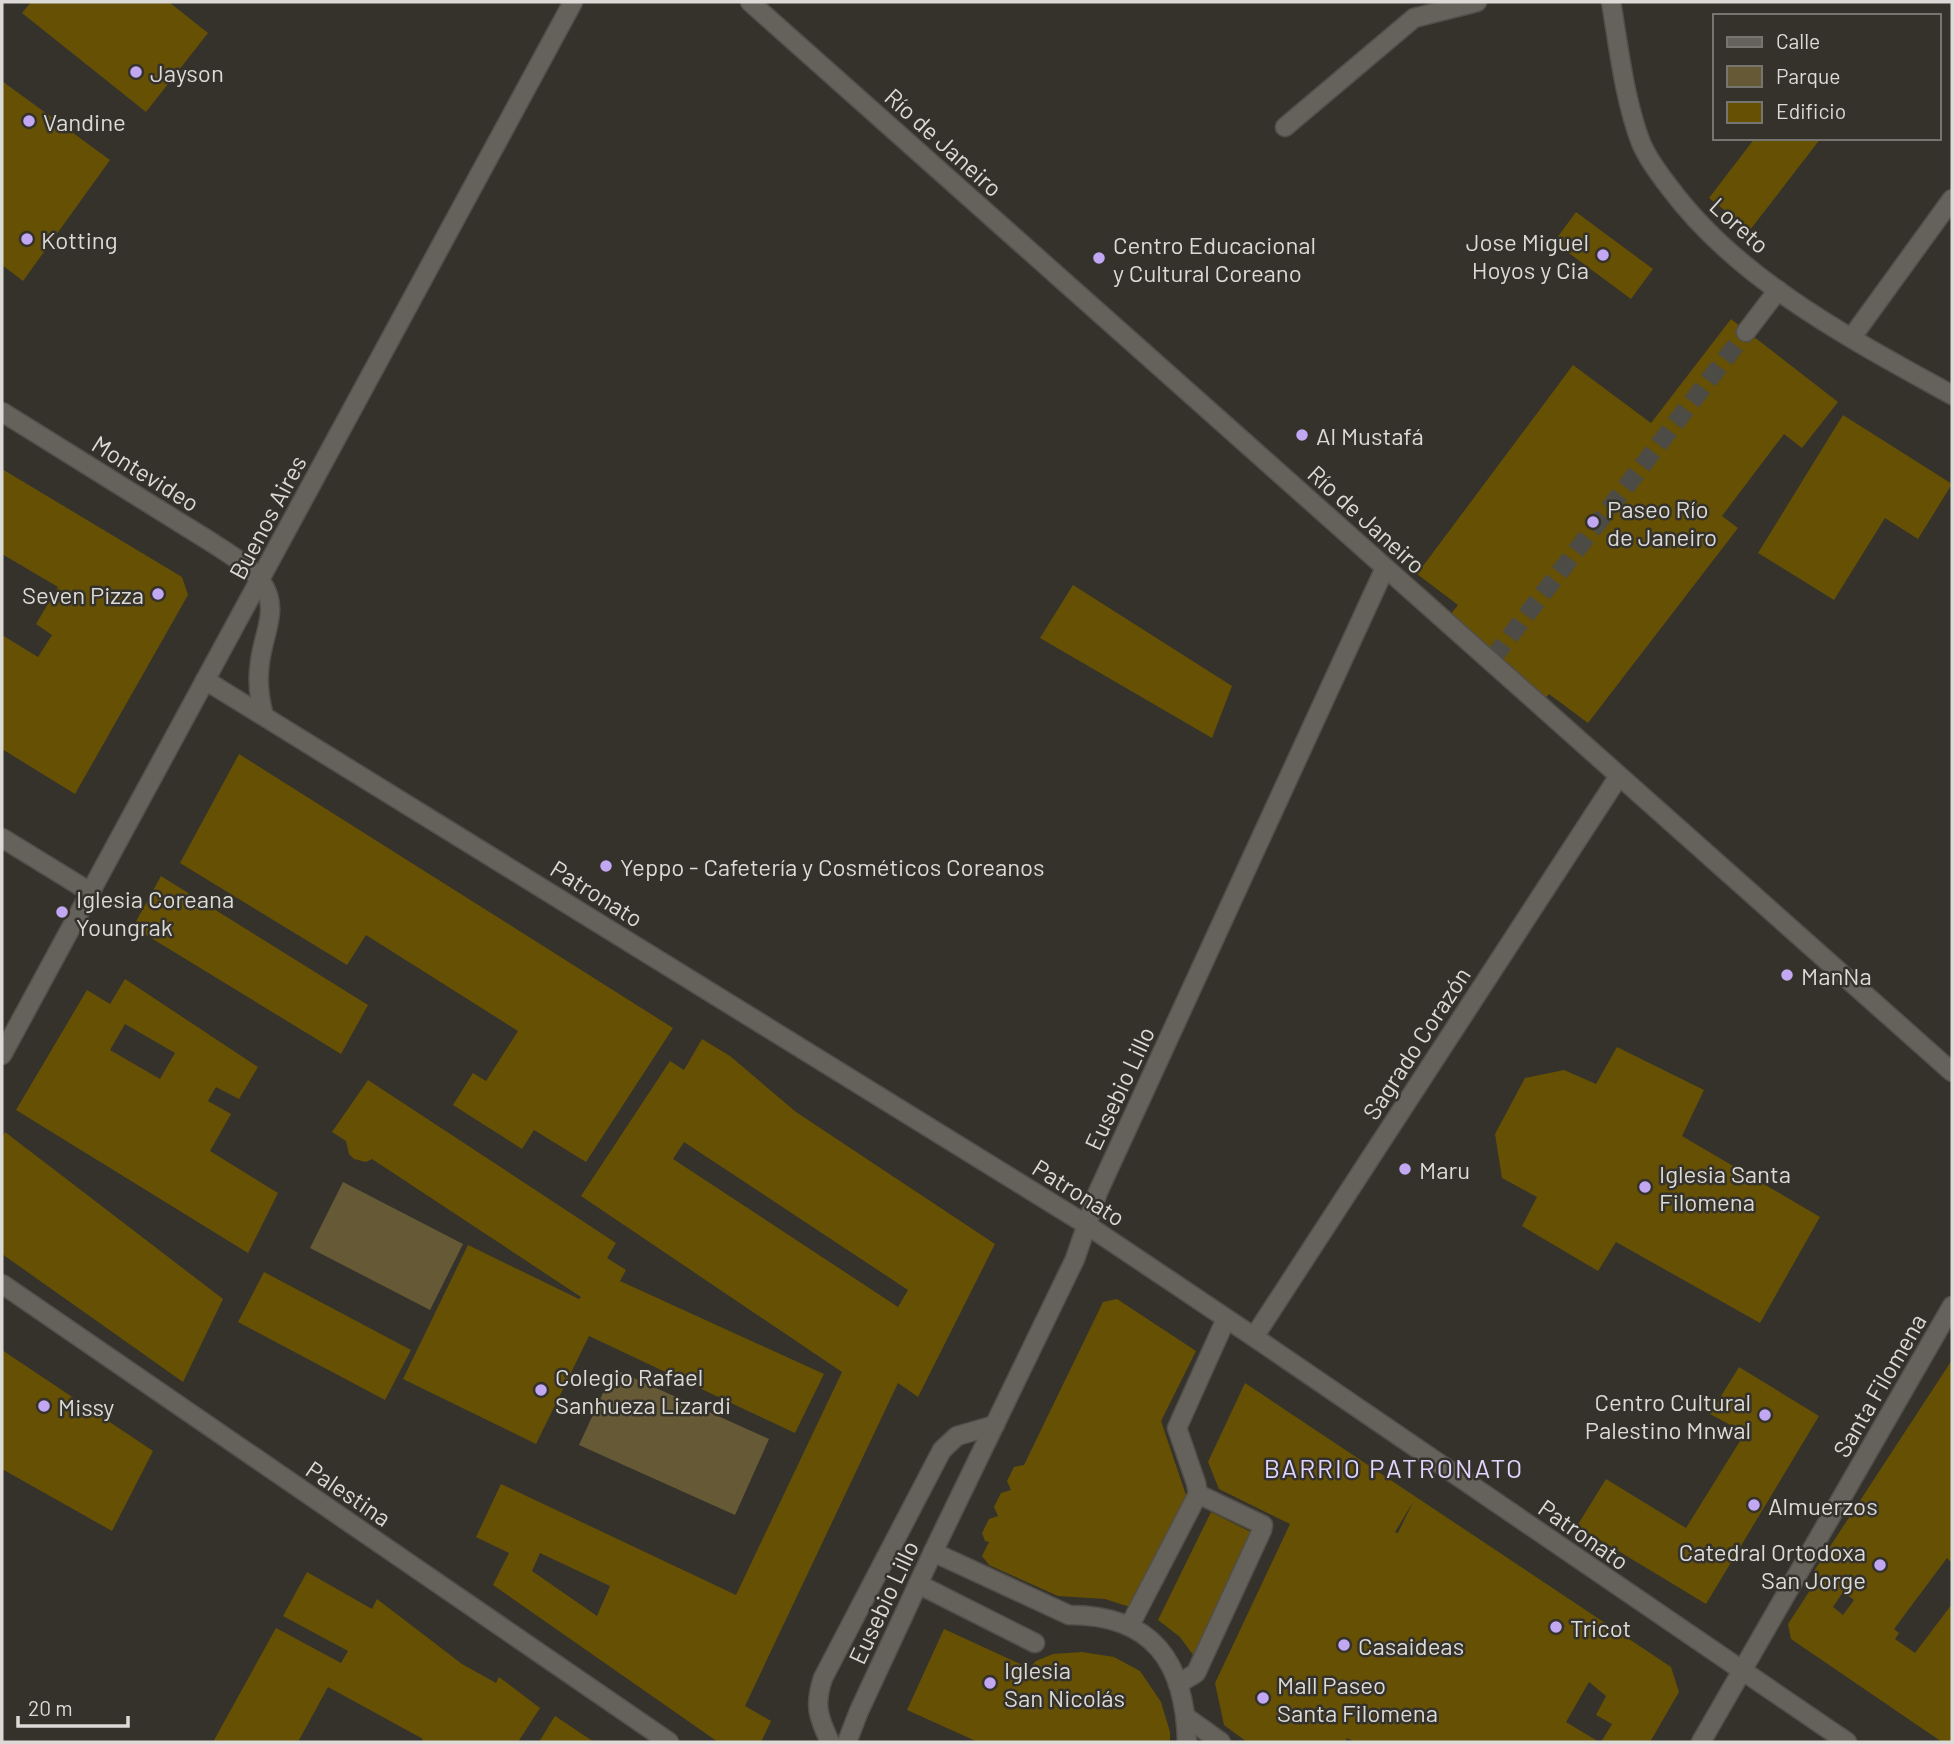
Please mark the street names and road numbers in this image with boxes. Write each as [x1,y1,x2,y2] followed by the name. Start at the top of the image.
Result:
[879,82,1009,202] street label: Río de Janeiro
[1705,191,1775,259] street label: Loreto
[87,429,205,517] street label: Montevideo
[222,450,312,584] street label: Buenos Aires
[1302,459,1432,579] street label: Río de Janeiro
[546,853,648,933] street label: Patronato
[1356,961,1476,1125] street label: Sagrado Corazón
[1078,1022,1160,1154] street label: Eusebio Lillo
[1028,1152,1130,1232] street label: Patronato
[1826,1308,1932,1462] street label: Santa Filomena
[301,1454,397,1532] street label: Palestina
[1533,1492,1635,1576] street label: Patronato
[842,1536,924,1668] street label: Eusebio Lillo

